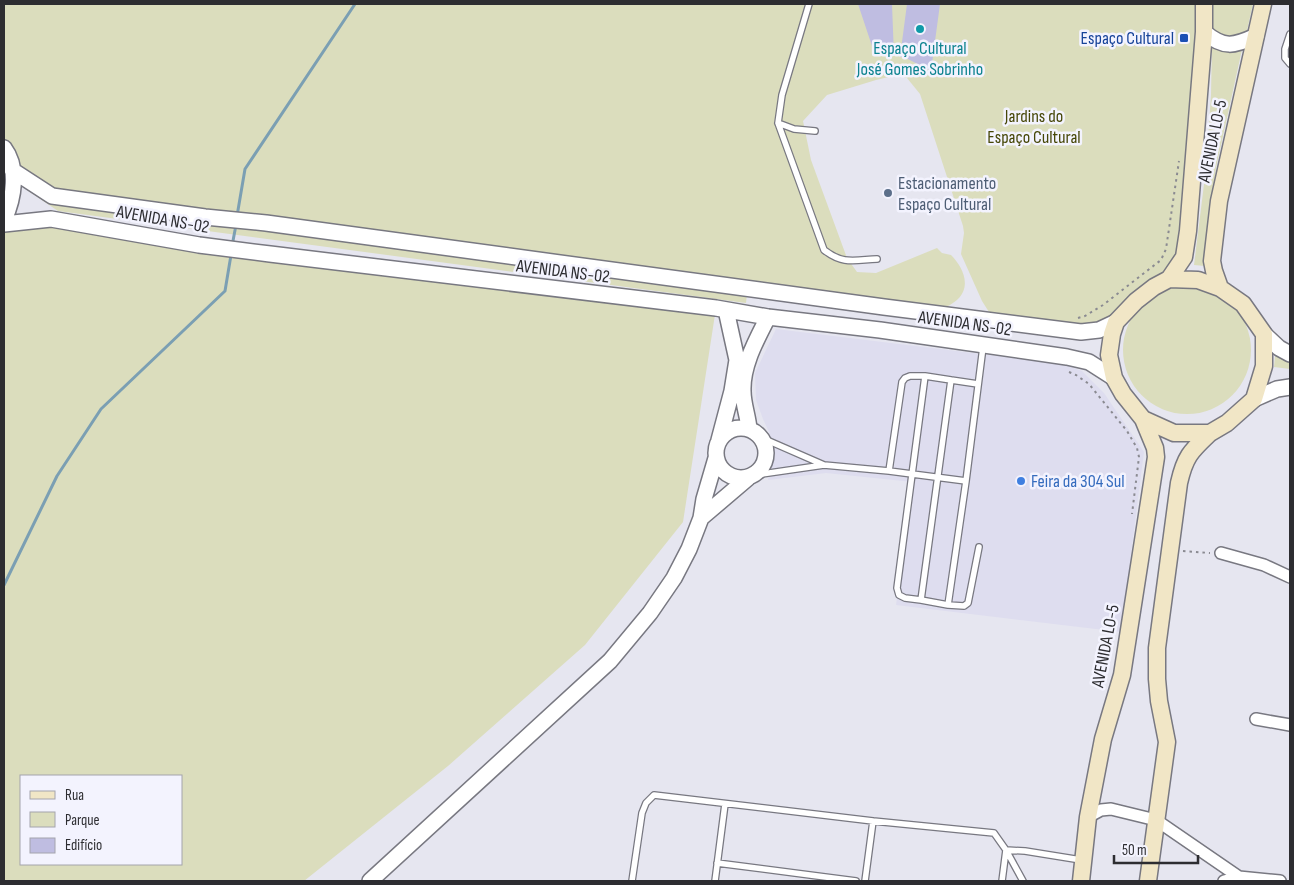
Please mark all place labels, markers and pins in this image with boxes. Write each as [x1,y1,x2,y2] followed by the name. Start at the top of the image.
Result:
[914,23,926,35] marker: Espaço Cultural José Gomes Sobrinho
[1081,28,1174,49] place label: Espaço Cultural
[1178,32,1190,44] marker: Espaço Cultural
[856,38,983,80] place label: Espaço Cultural José Gomes Sobrinho
[898,173,996,215] place label: Estacionamento Espaço Cultural
[882,187,894,199] marker: Estacionamento Espaço Cultural
[1031,471,1125,492] place label: Feira da 304 Sul
[1015,475,1027,487] marker: Feira da 304 Sul

